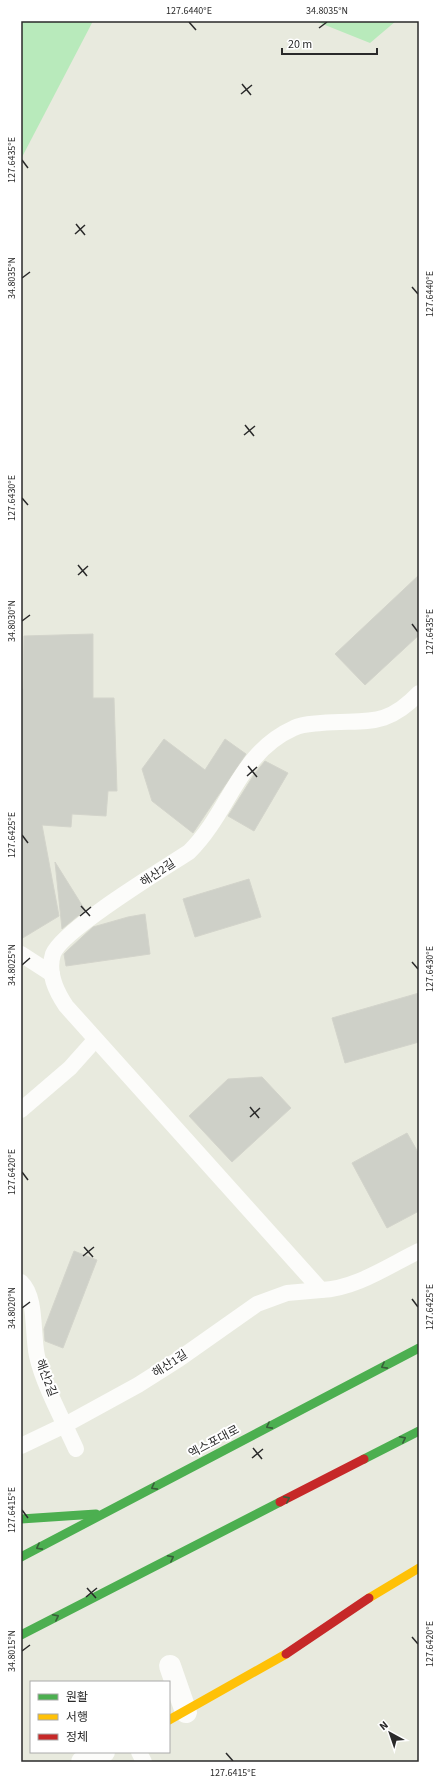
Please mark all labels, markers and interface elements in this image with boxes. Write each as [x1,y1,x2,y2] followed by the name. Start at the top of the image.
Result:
[166,4,212,18] text: 127.6440°E
[306,4,348,18] text: 34.8035°N
[282,30,377,56] scale bar
[288,36,312,53] text: 20 m
[5,137,19,183] text: 127.6435°E
[5,257,19,299] text: 34.8035°N
[423,271,437,317] text: 127.6440°E
[5,475,19,521] text: 127.6430°E
[5,600,19,642] text: 34.8030°N
[423,609,437,655] text: 127.6435°E
[5,812,19,858] text: 127.6425°E
[137,855,179,891] street label: 해산2길
[5,944,19,986] text: 34.8025°N
[423,946,437,992] text: 127.6430°E
[5,1149,19,1195] text: 127.6420°E
[423,1284,437,1330] text: 127.6425°E
[5,1287,19,1329] text: 34.8020°N
[149,1346,191,1382] street label: 해산1길
[31,1357,61,1399] street label: 해산2길
[381,1361,389,1369] one-way arrow
[186,1422,242,1462] street label: 엑스포대로
[266,1422,274,1429] one-way arrow
[398,1436,406,1444] one-way arrow
[151,1482,159,1490] one-way arrow
[5,1487,19,1533] text: 127.6415°E
[283,1496,290,1503] one-way arrow
[36,1543,44,1550] one-way arrow
[167,1555,175,1563] one-way arrow
[51,1614,59,1622] one-way arrow
[423,1621,437,1667] text: 127.6420°E
[5,1630,19,1672] text: 34.8015°N
[30,1681,170,1753] legend
[66,1689,88,1706] text: 원활
[66,1709,88,1726] text: 서행
[370,1713,410,1753] north arrow
[376,1718,392,1734] text: N
[66,1729,88,1746] text: 정체
[210,1766,256,1780] text: 127.6415°E

